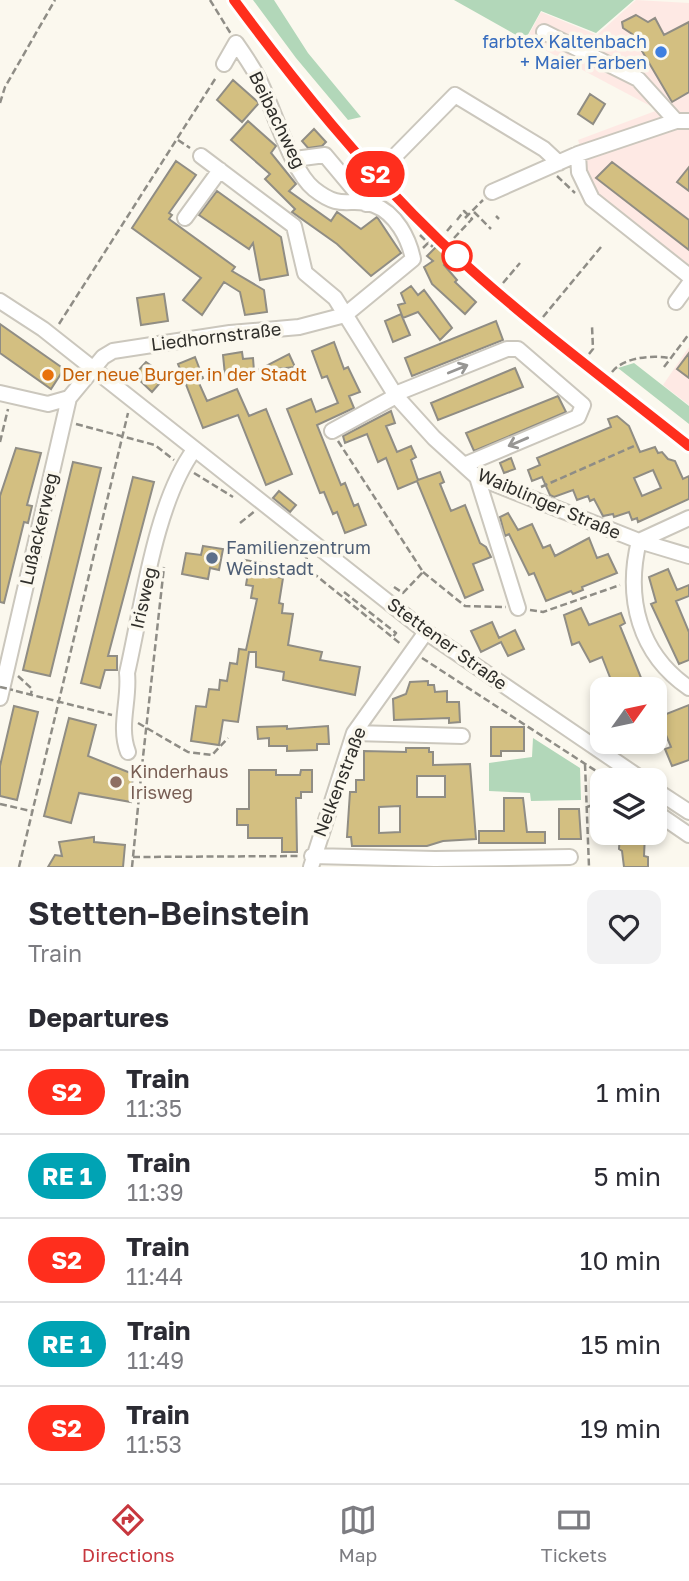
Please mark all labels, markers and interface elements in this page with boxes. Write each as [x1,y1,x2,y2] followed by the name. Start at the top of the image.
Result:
[482,30,647,73] place label: farbtex Kaltenbach + Maier Farben
[653,44,669,60] marker: farbtex Kaltenbach + Maier Farben
[245,67,311,172] street label: Beibachweg
[344,151,406,197] line badge: S2
[360,159,390,188] text: S2
[442,241,472,271] unlabelled marker
[149,317,282,355] street label: Liedhornstraße
[447,361,469,374] one-way arrow
[62,363,307,385] place label: Der neue Burger in der Stadt
[40,367,56,383] marker: Der neue Burger in der Stadt
[508,436,530,449] one-way arrow
[474,463,624,543] street label: Waiblinger Straße
[14,470,62,587] street label: Lußackerweg
[226,536,371,579] place label: Familienzentrum Weinstadt
[204,550,220,566] marker: Familienzentrum Weinstadt
[125,565,161,631] street label: Irisweg
[383,592,512,694] street label: Stettener Straße
[590,677,667,754] north arrow
[590,677,667,845] map controls
[308,724,370,840] street label: Nelkenstraße
[130,760,229,803] place label: Kinderhaus Irisweg
[590,768,667,845] button: layers
[108,774,124,790] marker: Kinderhaus Irisweg
[587,890,661,964] button: heart
[28,893,310,932] text: Stetten-Beinstein
[28,939,82,967] text: Train
[28,1002,169,1033] text: Departures
[126,1063,190,1094] text: Train
[51,1077,82,1106] text: S2
[596,1077,661,1108] text: 1 min
[126,1094,182,1122] text: 11:35
[127,1147,191,1178] text: Train
[42,1161,92,1190] text: RE 1
[593,1161,661,1192] text: 5 min
[127,1178,184,1206] text: 11:39
[126,1231,190,1262] text: Train
[51,1245,82,1274] text: S2
[580,1245,661,1276] text: 10 min
[126,1262,183,1290] text: 11:44
[127,1315,191,1346] text: Train
[42,1329,92,1358] text: RE 1
[581,1329,661,1360] text: 15 min
[127,1346,184,1374] text: 11:49
[126,1399,190,1430] text: Train
[51,1413,82,1442] text: S2
[580,1413,661,1444] text: 19 min
[126,1430,182,1458] text: 11:53
[82,1501,175,1566] tab: Directions
[338,1501,377,1566] tab: Map
[541,1501,607,1566] tab: Tickets

